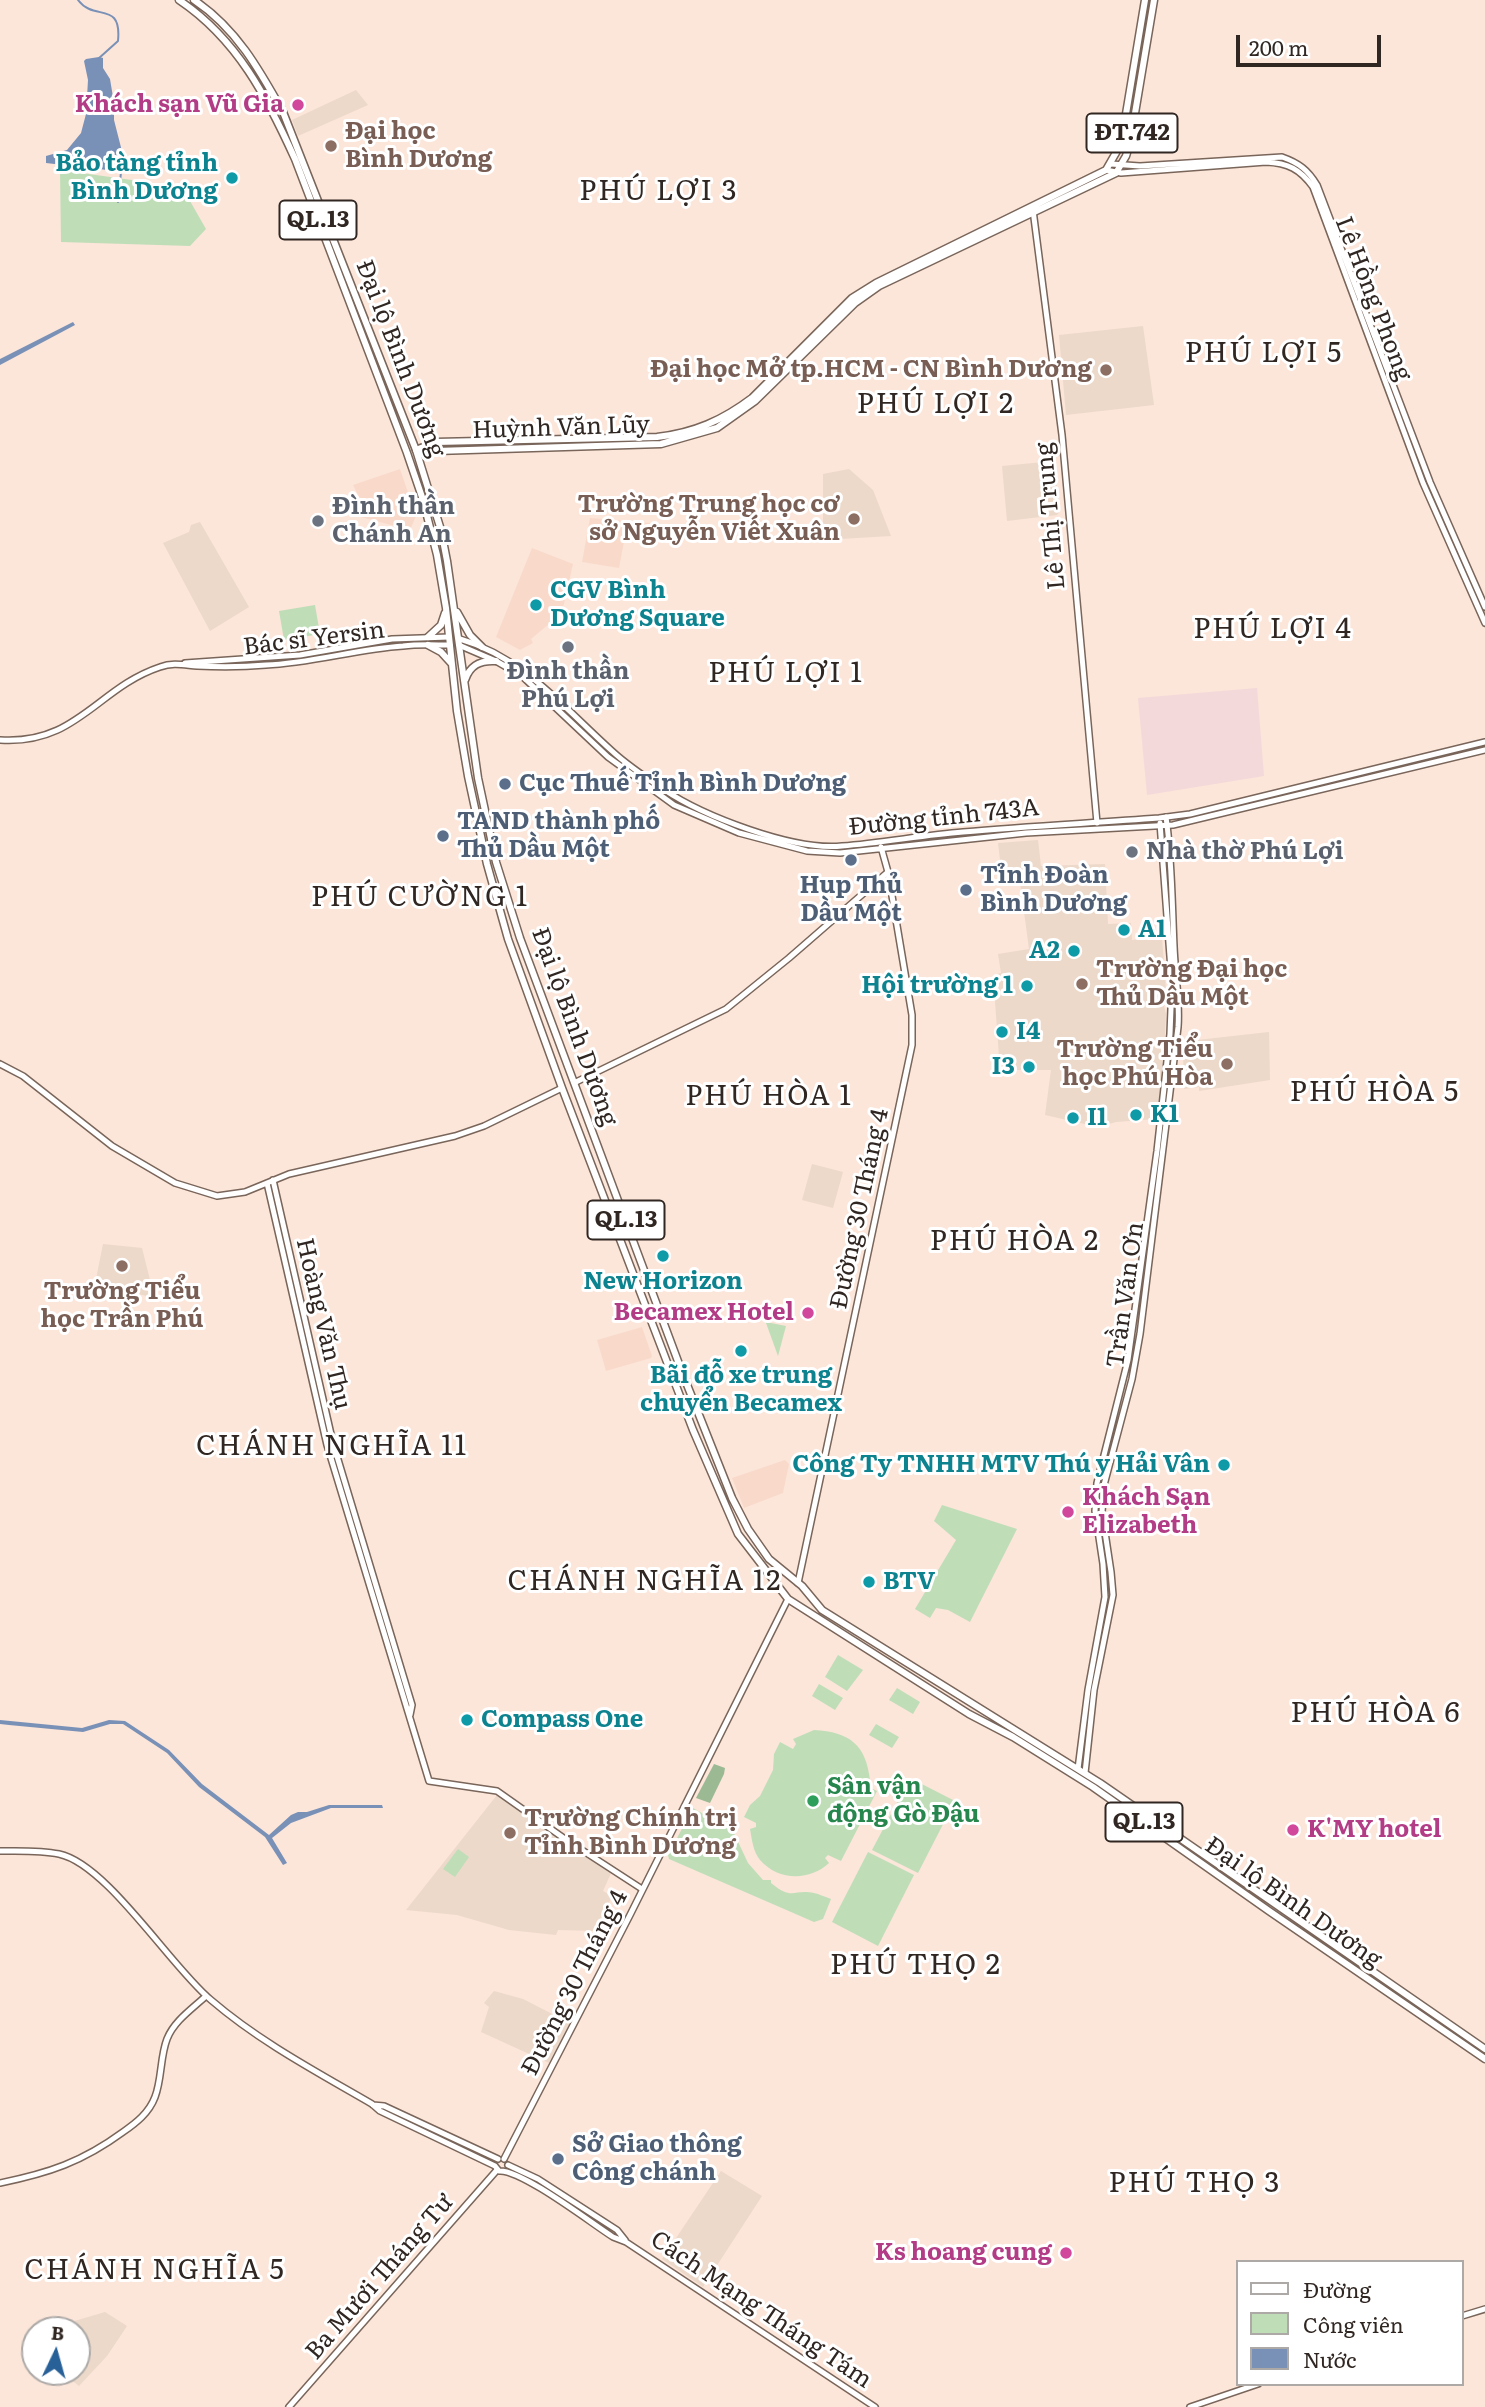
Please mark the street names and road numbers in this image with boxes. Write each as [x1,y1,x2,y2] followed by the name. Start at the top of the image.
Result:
[1086,114,1178,152] road number: ĐT.742
[280,200,356,240] road number: QL.13
[1328,213,1418,385] street label: Lê Hồng Phong
[349,256,451,462] street label: Đại lộ Bình Dương
[472,411,650,445] street label: Huỳnh Văn Lũy
[1030,441,1072,591] street label: Lê Thị Trung
[242,616,386,662] street label: Bác sĩ Yersin
[847,794,1041,842] street label: Đường tỉnh 743A
[525,924,623,1130] street label: Đại lộ Bình Dương
[825,1106,895,1312] street label: Đường 30 Tháng 4
[588,1200,664,1240] road number: QL.13
[1102,1220,1150,1370] street label: Trần Văn Ơn
[289,1235,357,1413] street label: Hoàng Văn Thụ
[1106,1802,1182,1842] road number: QL.13
[1199,1831,1387,1975] street label: Đại lộ Bình Dương
[516,1886,634,2080] street label: Đường 30 Tháng 4
[300,2188,460,2366] street label: Ba Mươi Tháng Tư
[645,2225,877,2395] street label: Cách Mạng Tháng Tám

